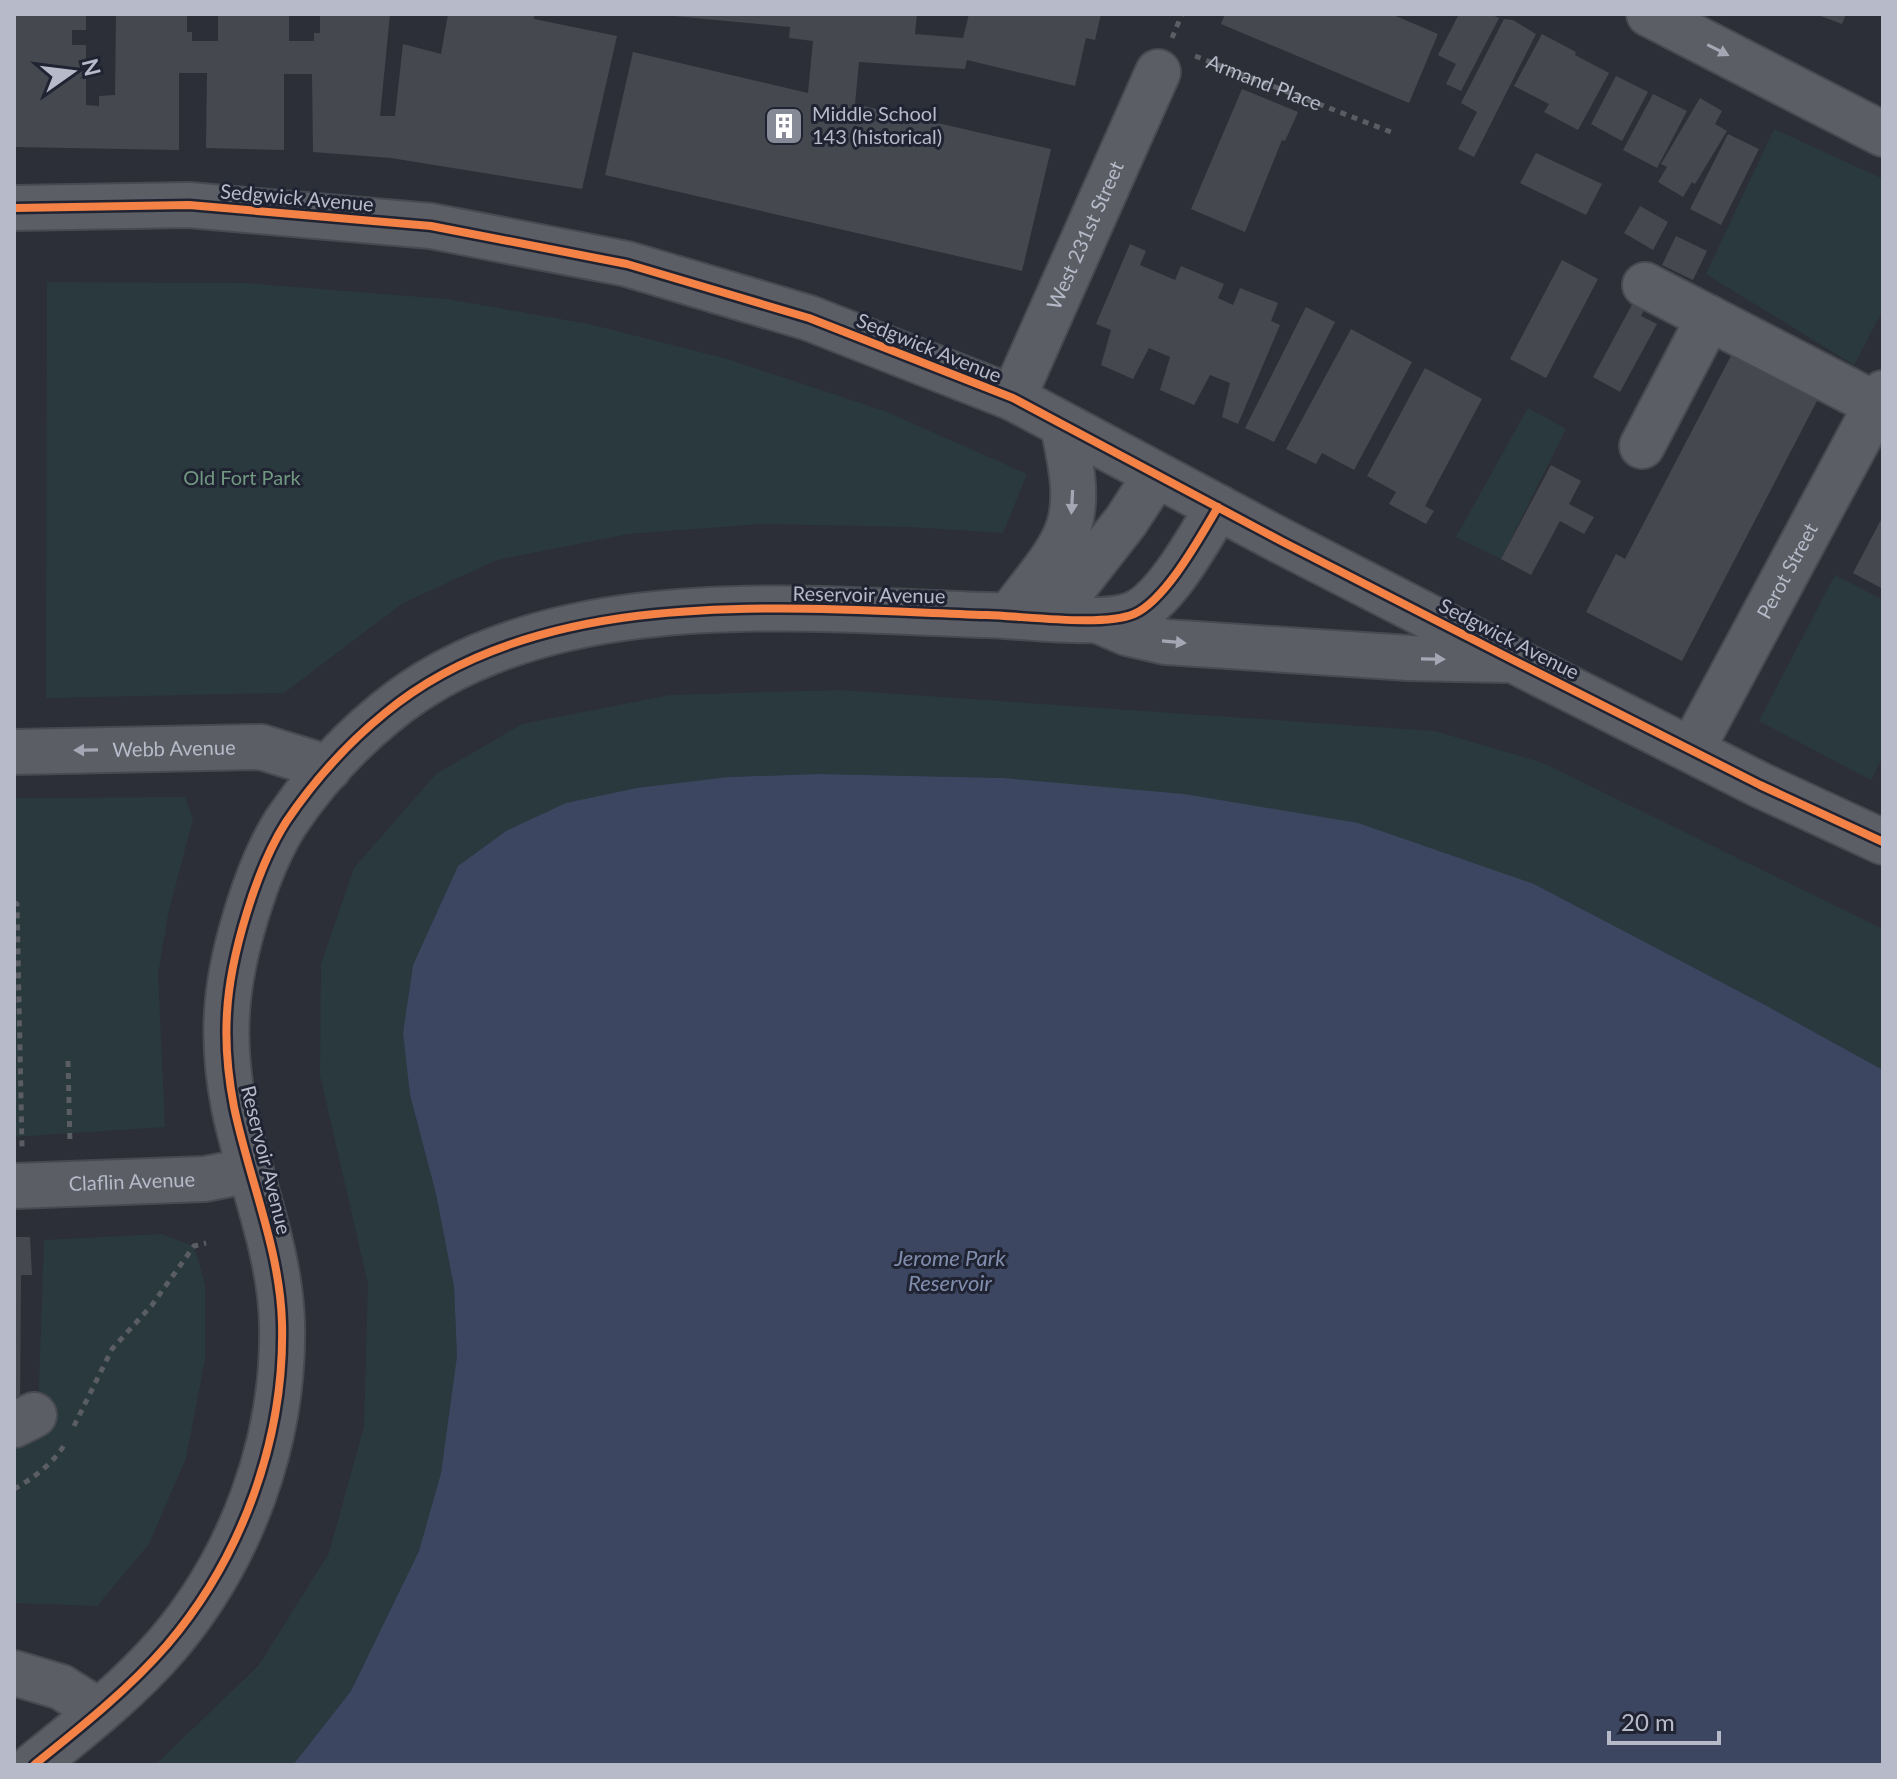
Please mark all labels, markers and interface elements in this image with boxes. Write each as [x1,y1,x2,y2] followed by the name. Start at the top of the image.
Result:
[32,32,112,112] north arrow
[1707,42,1729,56] one-way arrow
[1203,49,1325,115] street label: Armand Place
[77,56,107,79] text: N
[812,101,942,148] place label: Middle School 143 (historical)
[763,105,805,147] building icon: Middle School 143 (historical)
[1041,157,1128,313] street label: West 231st Street
[219,178,375,216] street label: Sedgwick Avenue
[854,307,1005,387] street label: Sedgwick Avenue
[183,465,301,489] park label: Old Fort Park
[1065,490,1078,515] one-way arrow
[1751,519,1822,622] street label: Perot Street
[792,581,946,607] street label: Reservoir Avenue
[1435,592,1583,684] street label: Sedgwick Avenue
[1162,636,1187,649] one-way arrow
[1421,652,1446,665] one-way arrow
[112,735,236,761] street label: Webb Avenue
[73,744,98,757] one-way arrow
[237,1083,297,1237] street label: Reservoir Avenue
[68,1166,195,1195] street label: Claflin Avenue
[893,1244,1006,1296] water label: Jerome Park Reservoir
[1609,1695,1719,1745] scale bar
[1621,1707,1675,1736] text: 20 m

